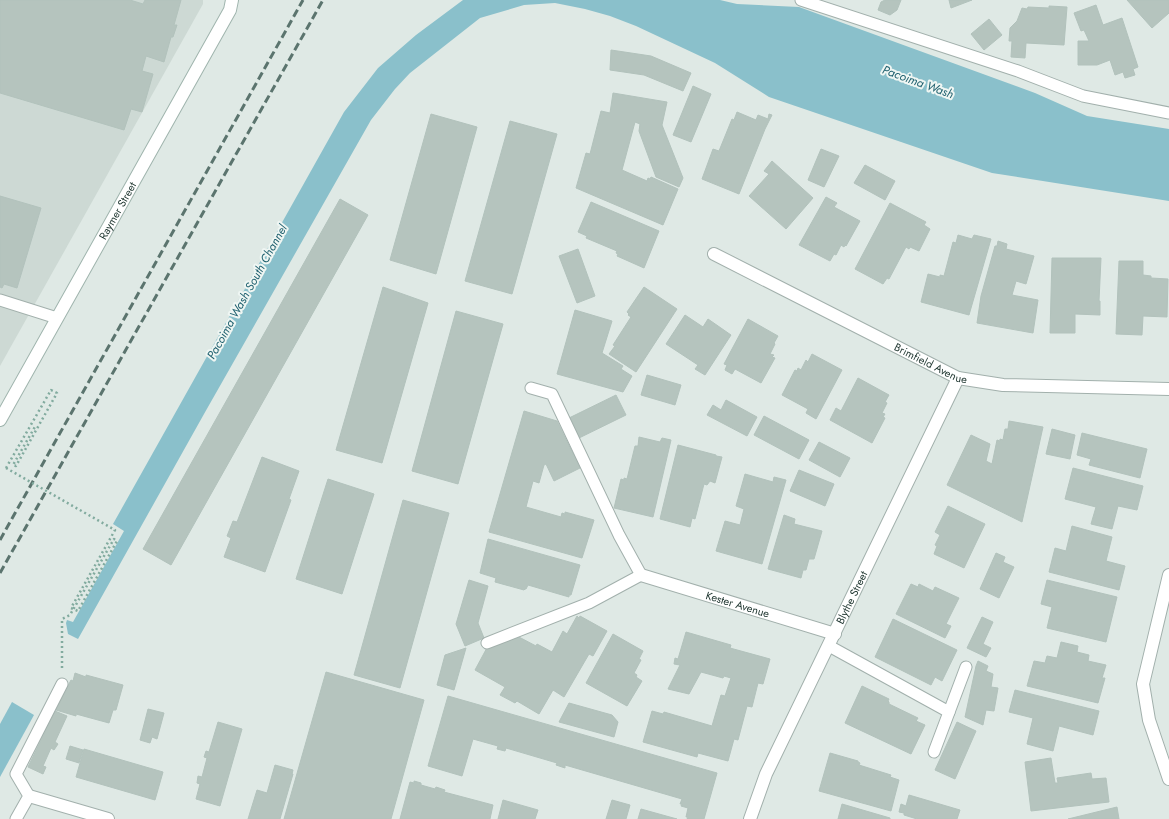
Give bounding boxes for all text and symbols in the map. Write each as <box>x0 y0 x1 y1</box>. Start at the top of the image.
water label: Pacoima Wash <box>880 61 956 103</box>
street label: Raymer Street <box>95 179 140 242</box>
water label: Pacoima Wash South Channel <box>202 220 292 363</box>
street label: Brimfield Avenue <box>892 339 969 387</box>
street label: Blythe Street <box>832 568 871 627</box>
street label: Kester Avenue <box>704 587 772 622</box>

